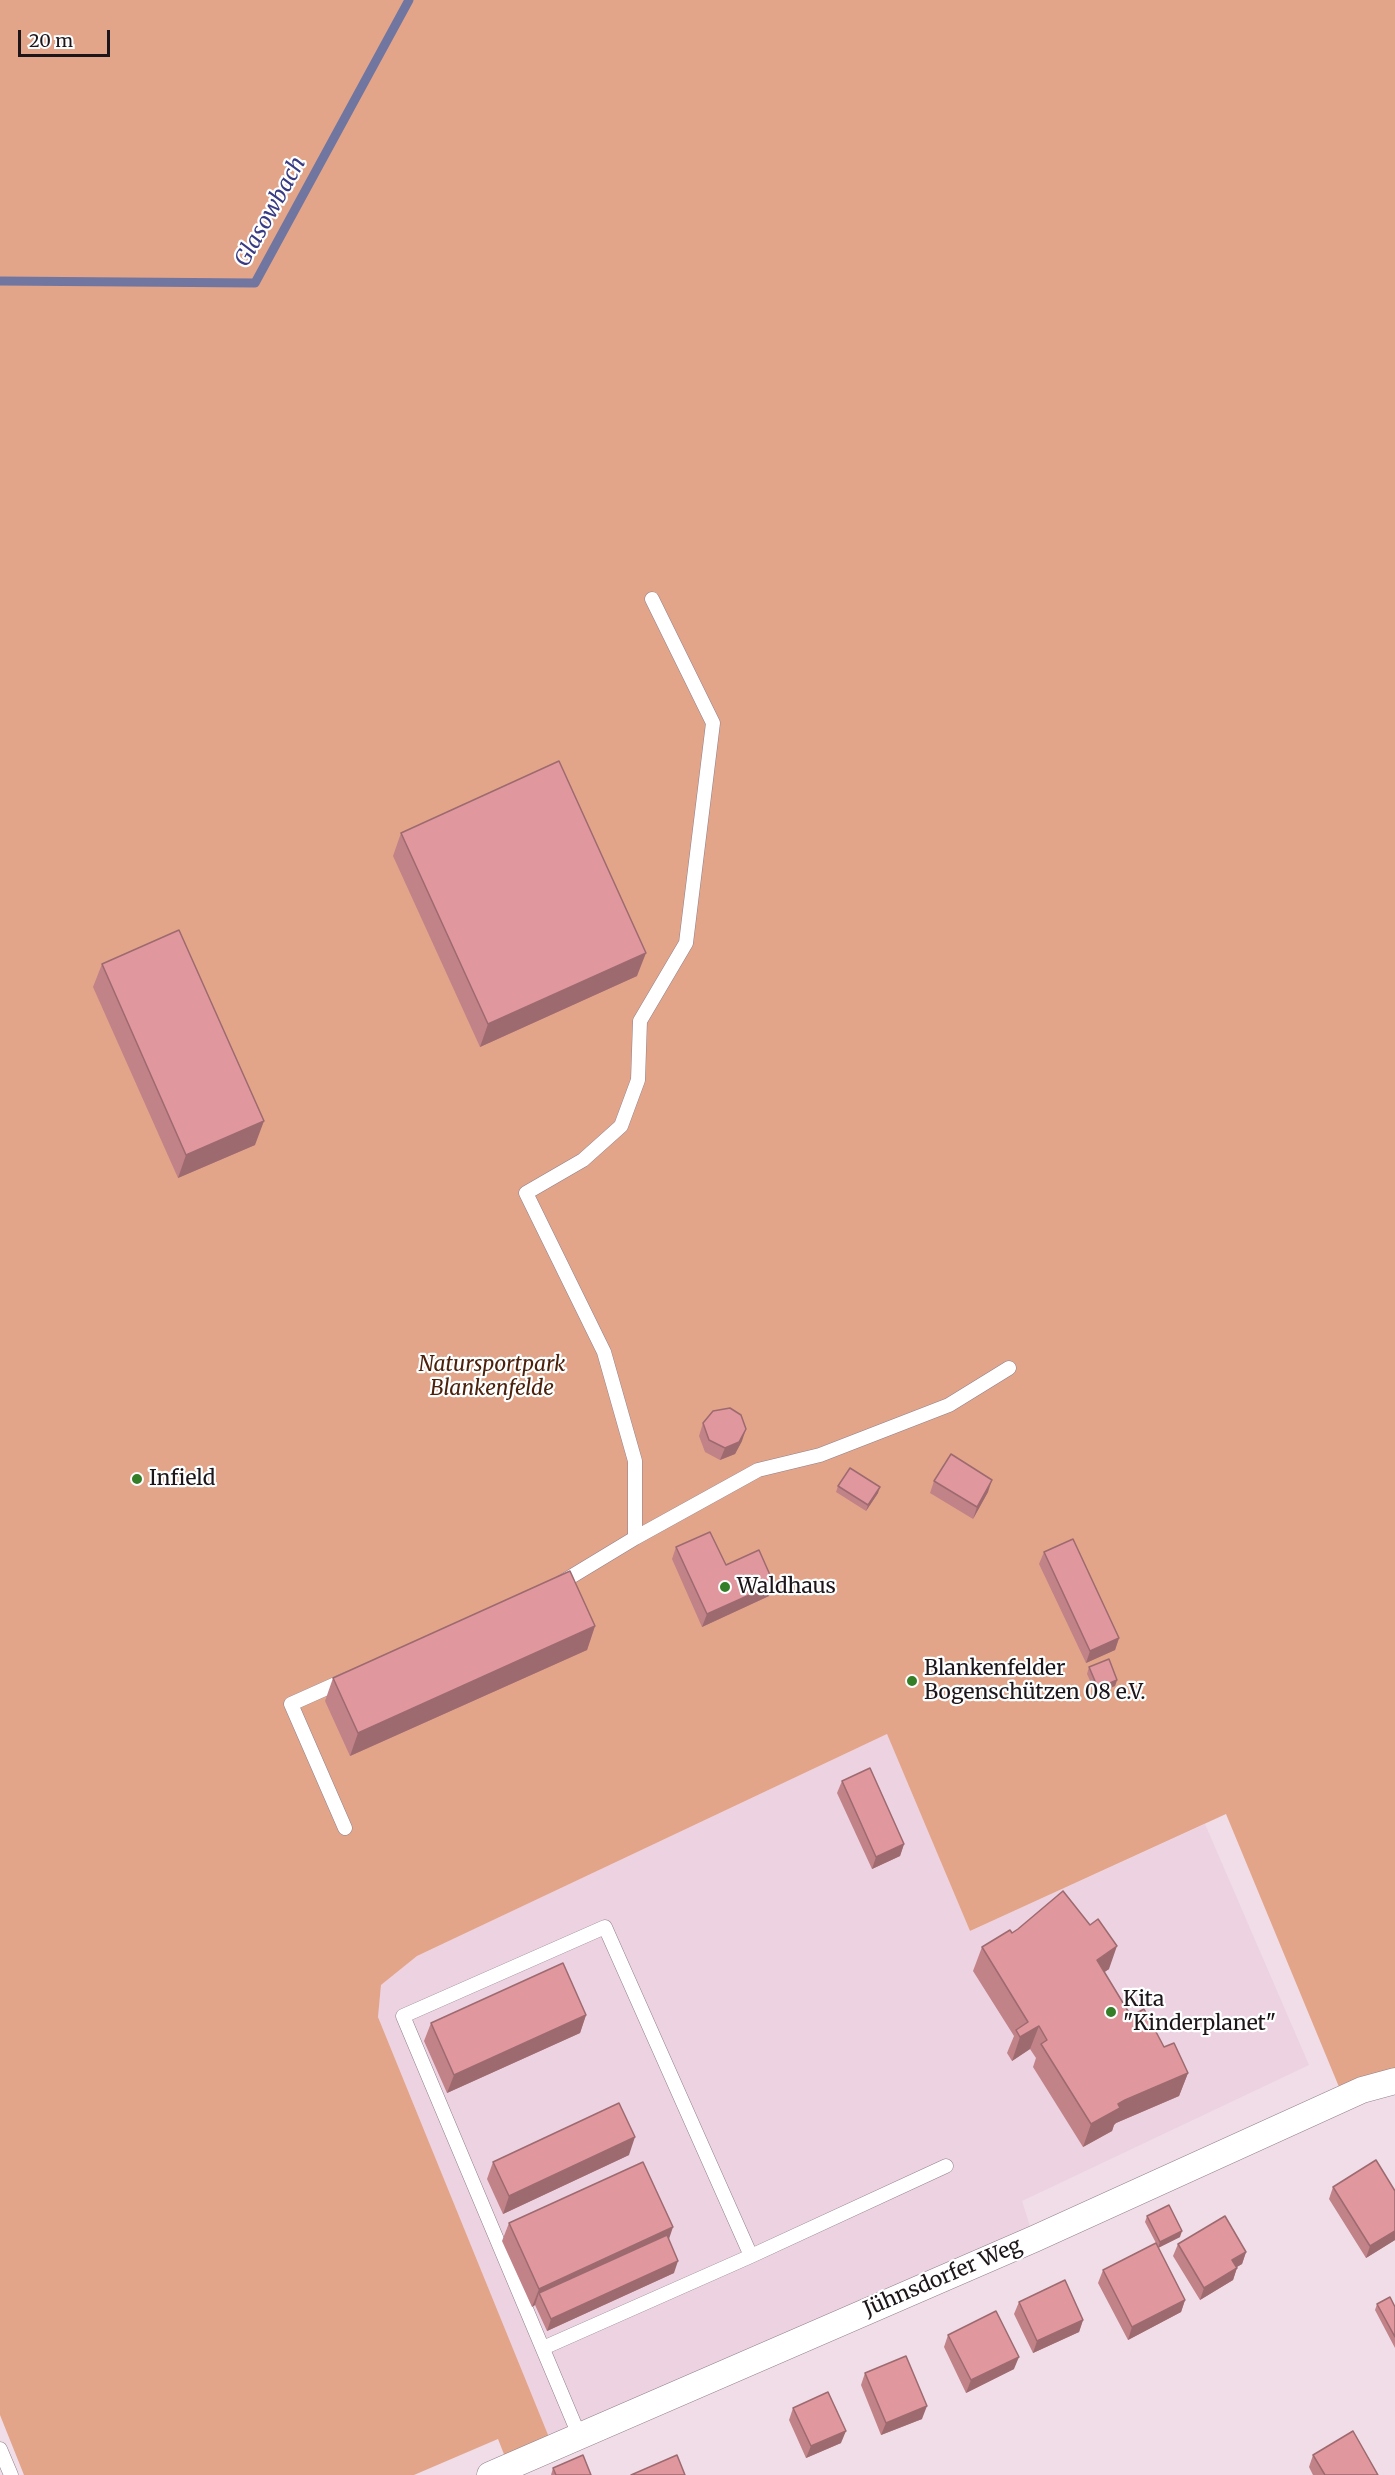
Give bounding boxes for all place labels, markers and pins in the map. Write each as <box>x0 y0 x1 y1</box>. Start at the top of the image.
place label: Infield <box>149 1466 215 1492</box>
marker: Infield <box>130 1472 144 1486</box>
place label: Waldhaus <box>737 1574 836 1600</box>
marker: Waldhaus <box>718 1580 732 1594</box>
place label: Blankenfelder Bogenschützen 08 e.V. <box>924 1656 1146 1706</box>
marker: Blankenfelder Bogenschützen 08 e.V. <box>905 1674 919 1688</box>
place label: Kita "Kinderplanet" <box>1123 1987 1276 2037</box>
marker: Kita "Kinderplanet" <box>1104 2005 1118 2019</box>

